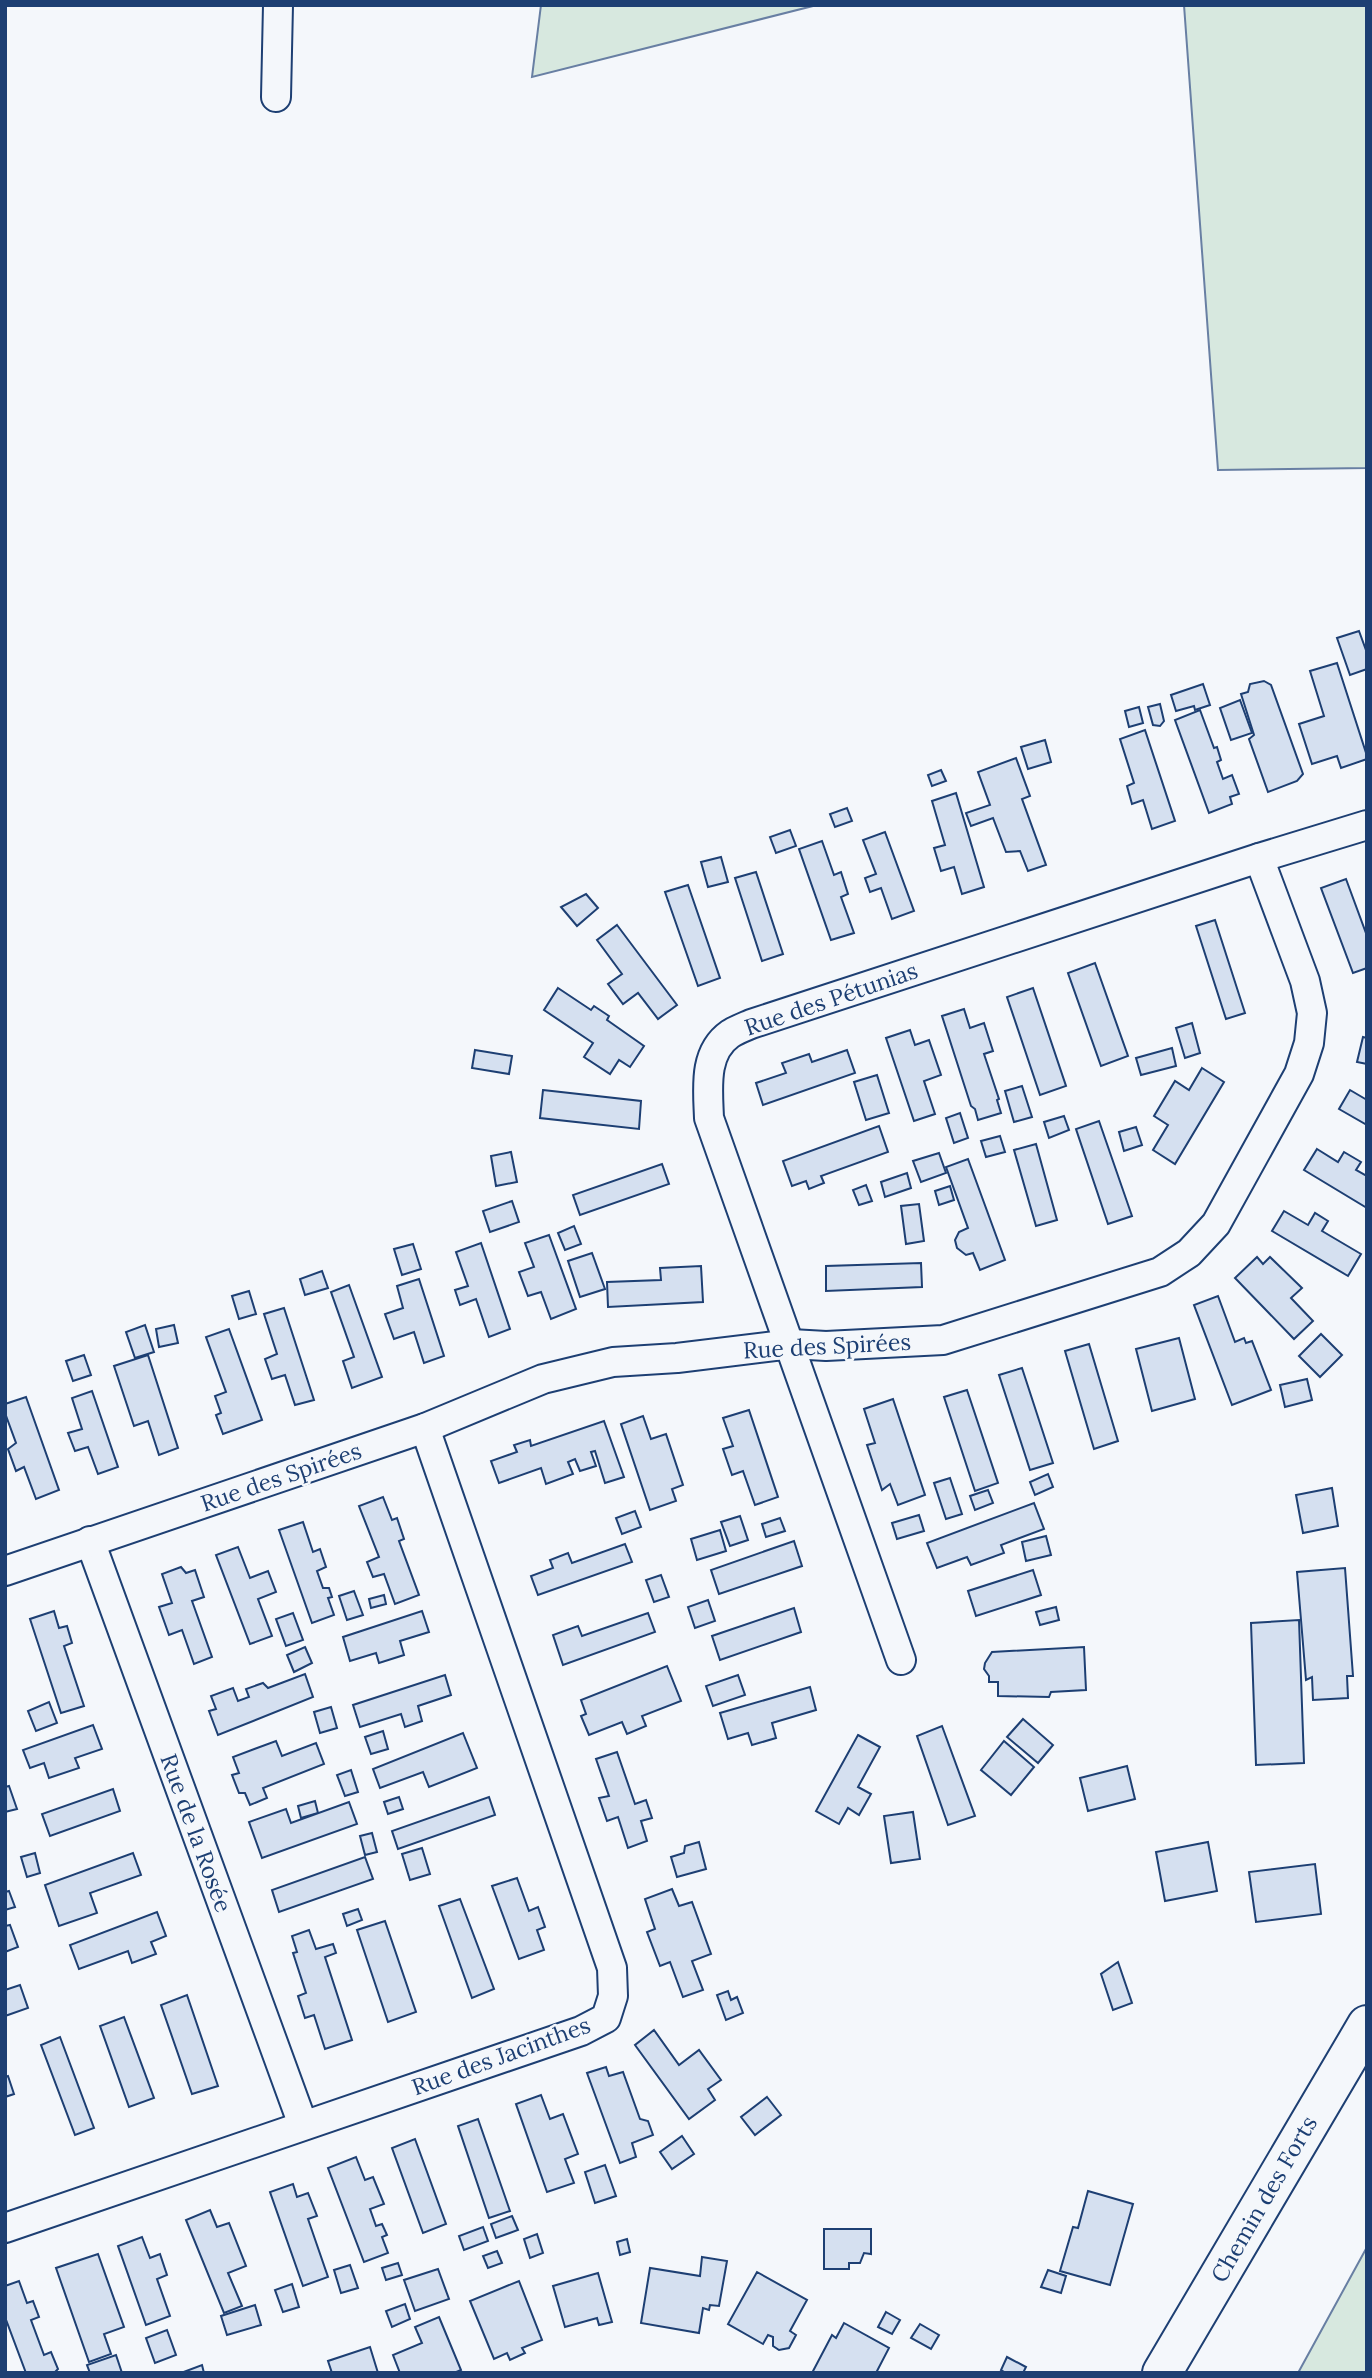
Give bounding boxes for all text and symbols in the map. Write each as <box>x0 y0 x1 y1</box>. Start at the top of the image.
street label: Rue des Pétunias <box>740 955 921 1042</box>
street label: Rue des Spirées <box>742 1327 912 1364</box>
street label: Rue des Spirées <box>197 1435 365 1518</box>
street label: Rue de la Rosée <box>154 1750 239 1916</box>
street label: Rue des Jacinthes <box>408 2010 594 2101</box>
street label: Chemin des Forts <box>1204 2110 1323 2287</box>

